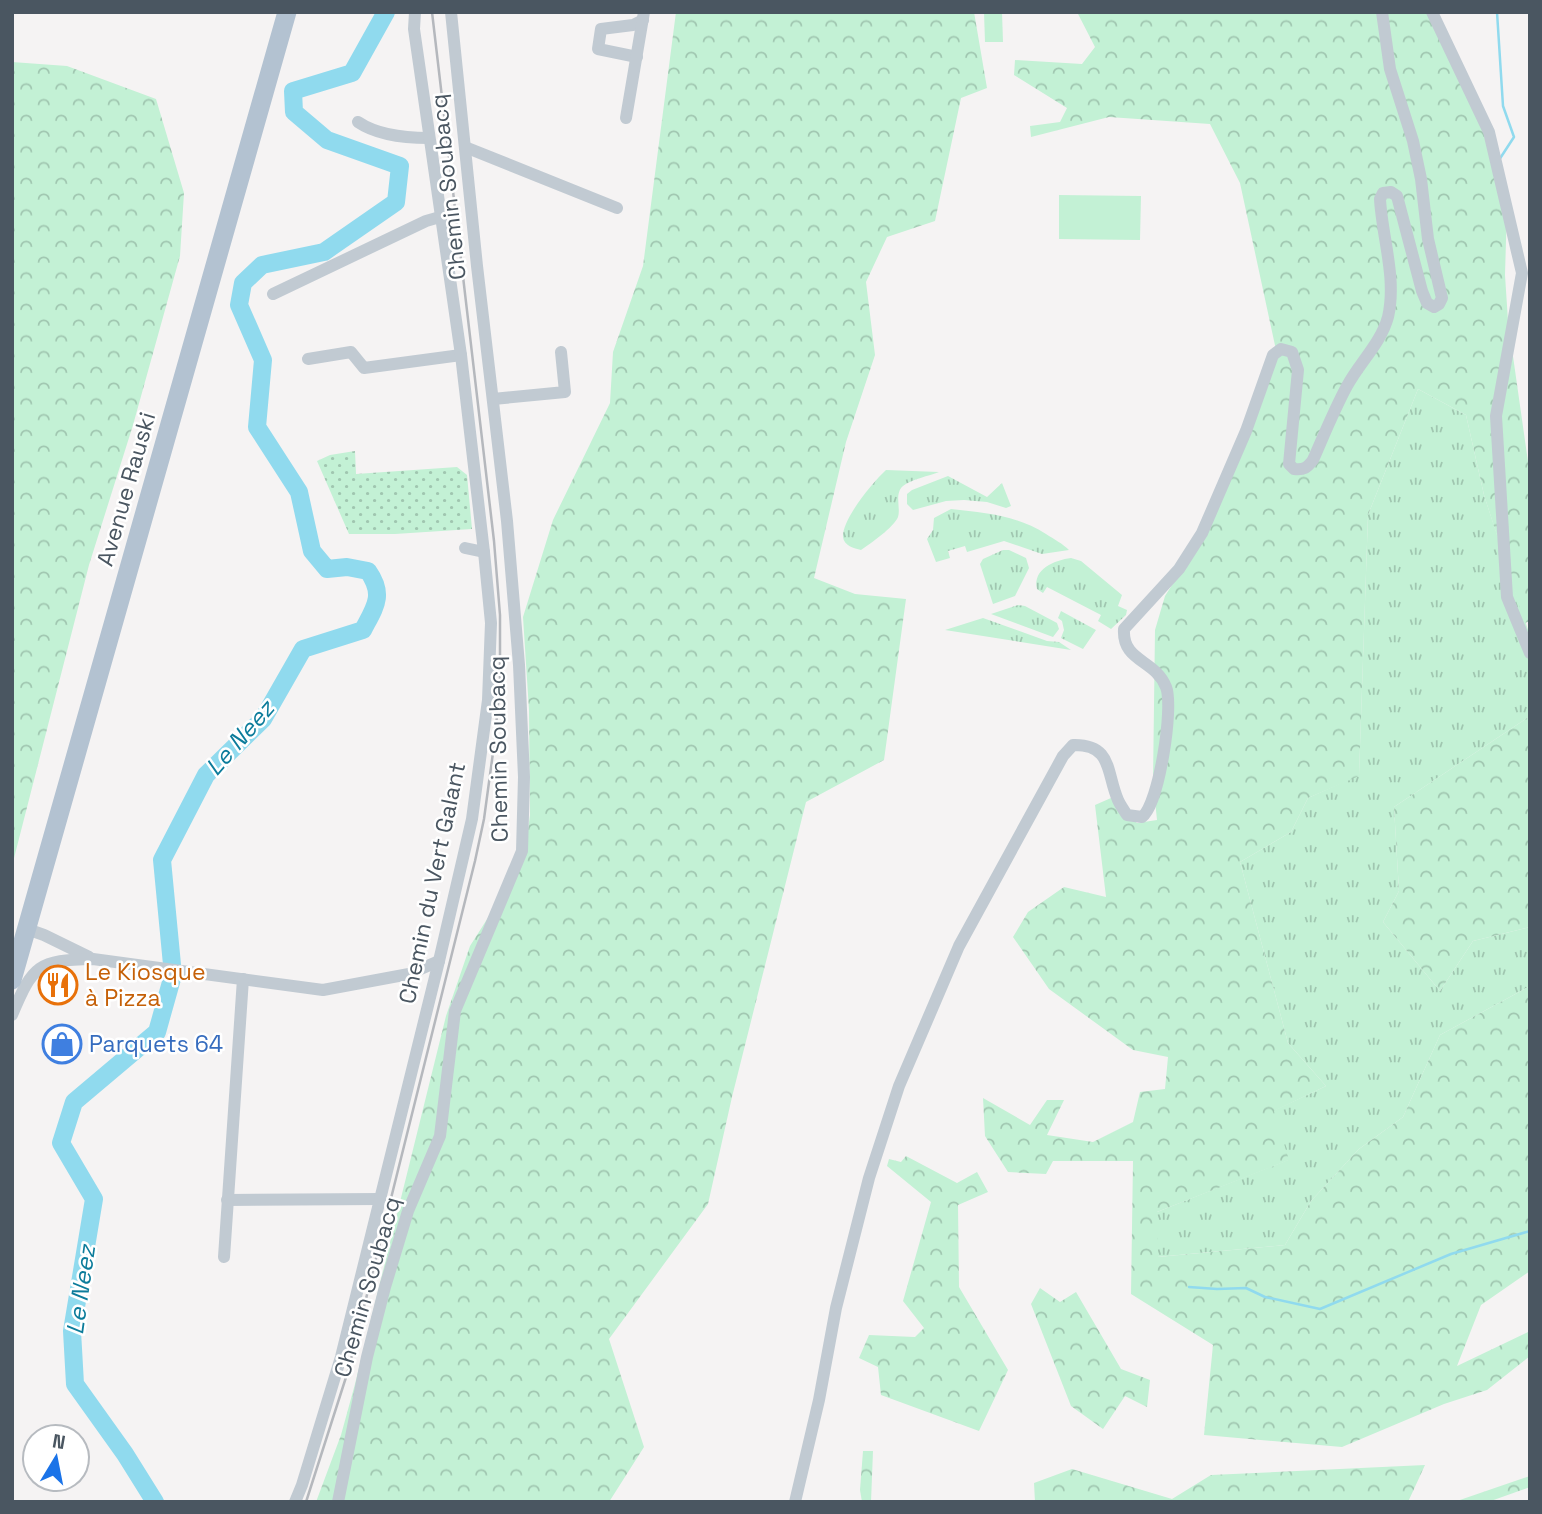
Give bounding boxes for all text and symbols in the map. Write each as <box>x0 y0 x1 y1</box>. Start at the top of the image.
street label: Chemin Soubacq <box>423 93 473 281</box>
street label: Avenue Rauski <box>90 409 162 569</box>
street label: Chemin Soubacq <box>481 655 515 843</box>
water label: Le Neez <box>198 692 282 782</box>
street label: Chemin du Vert Galant <box>392 759 472 1007</box>
place label: Le Kiosque à Pizza <box>85 957 206 1013</box>
restaurant icon: Le Kiosque à Pizza <box>37 964 79 1006</box>
shop icon: Parquets 64 <box>41 1023 83 1065</box>
place label: Parquets 64 <box>89 1029 223 1059</box>
street label: Chemin Soubacq <box>327 1193 407 1381</box>
water label: Le Neez <box>59 1242 102 1337</box>
north arrow <box>21 1423 91 1493</box>
text: N <box>50 1428 67 1455</box>

